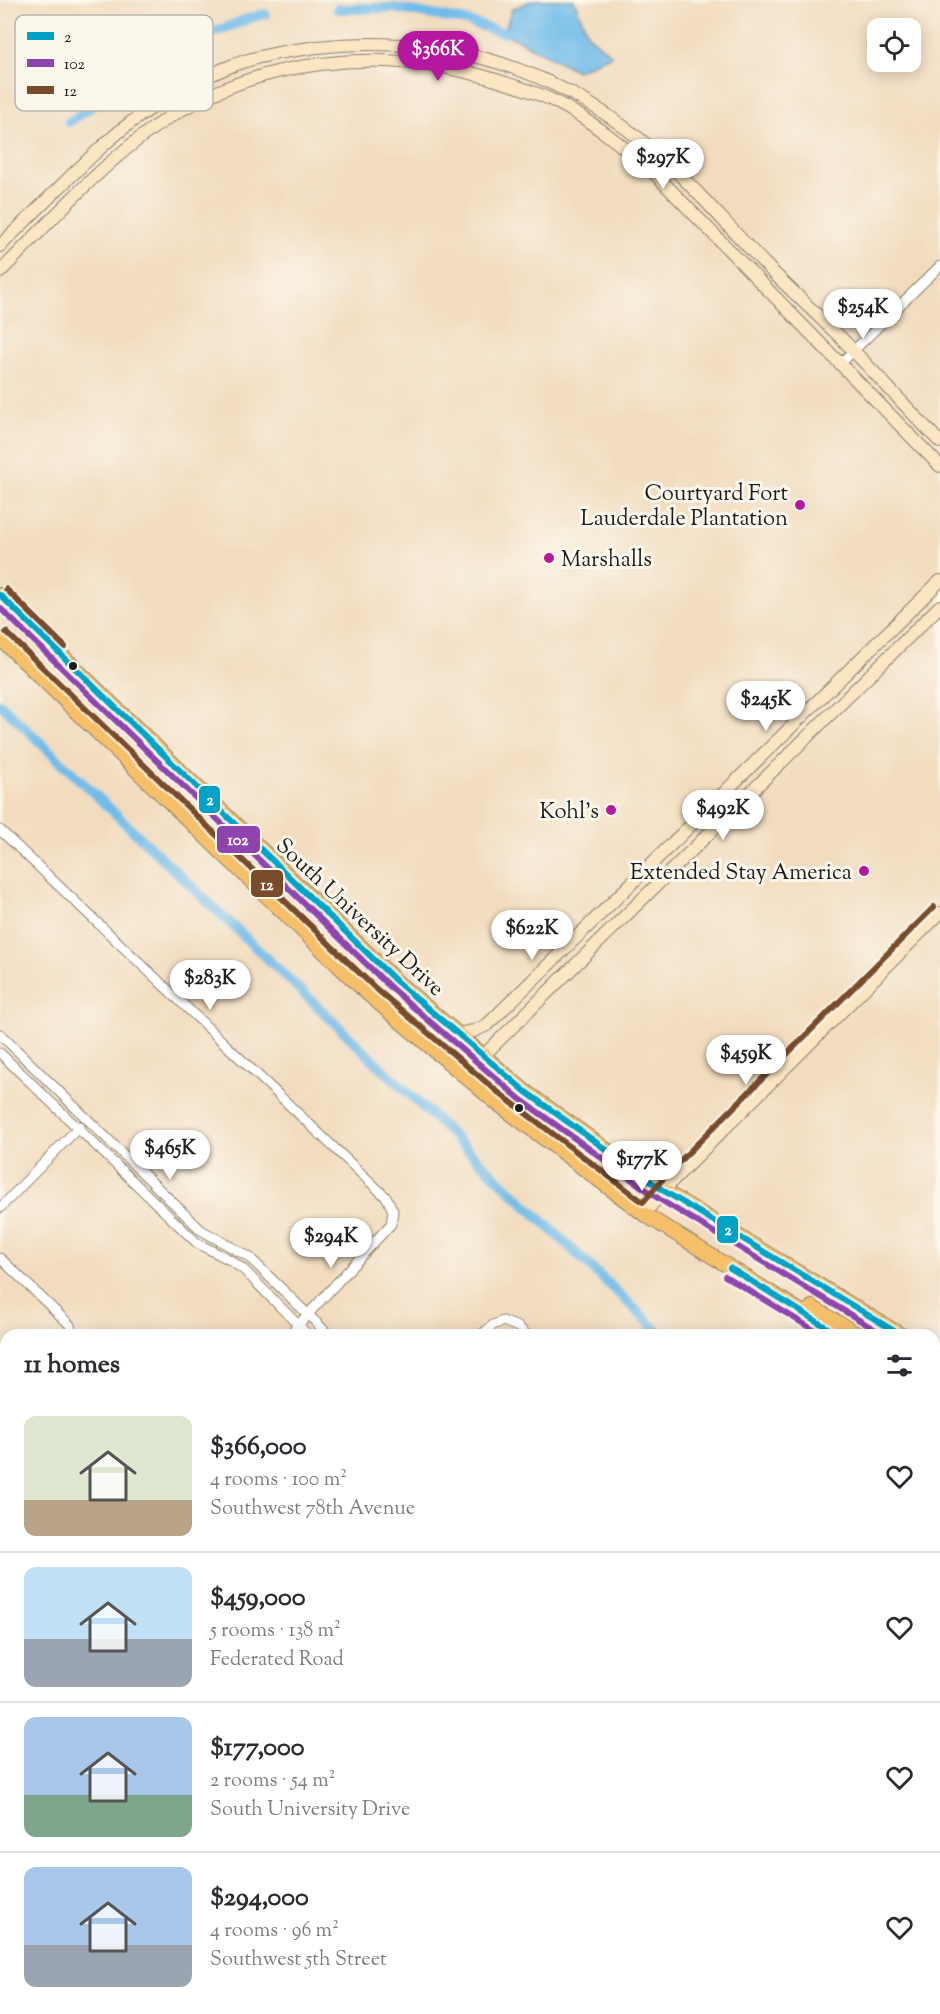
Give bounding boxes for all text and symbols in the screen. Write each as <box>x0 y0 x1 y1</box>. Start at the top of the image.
legend <box>15 15 213 111</box>
map controls <box>867 18 921 72</box>
button: locate <box>867 18 921 72</box>
text: 2 <box>64 27 72 50</box>
pin: $366K <box>396 31 480 82</box>
text: $366K <box>412 36 464 65</box>
text: 102 <box>64 54 86 77</box>
text: 12 <box>64 81 77 104</box>
pin: $297K <box>621 139 705 190</box>
text: $297K <box>636 144 690 173</box>
pin: $254K <box>821 289 905 340</box>
text: $254K <box>837 294 889 323</box>
place label: Courtyard Fort Lauderdale Plantation <box>580 479 788 536</box>
marker: Courtyard Fort Lauderdale Plantation <box>793 498 807 512</box>
place label: Marshalls <box>561 545 652 577</box>
marker: Marshalls <box>542 551 556 565</box>
unlabelled marker <box>67 660 79 672</box>
pin: $245K <box>724 681 808 732</box>
text: $245K <box>740 686 792 715</box>
line badge: 2 <box>198 785 221 814</box>
text: 2 <box>206 790 214 813</box>
pin: $492K <box>681 790 765 841</box>
text: $492K <box>696 795 750 824</box>
place label: Kohl's <box>539 797 599 829</box>
marker: Kohl's <box>604 803 618 817</box>
line badge: 102 <box>216 825 261 854</box>
text: 102 <box>227 830 249 853</box>
street label: South University Drive <box>267 831 450 1005</box>
place label: Extended Stay America <box>630 858 852 890</box>
marker: Extended Stay America <box>857 864 871 878</box>
line badge: 12 <box>250 869 284 898</box>
text: 12 <box>261 875 274 898</box>
pin: $622K <box>490 910 574 961</box>
text: $622K <box>505 915 559 944</box>
pin: $283K <box>168 960 252 1011</box>
text: $283K <box>184 965 236 994</box>
pin: $459K <box>704 1035 788 1086</box>
text: $459K <box>720 1040 772 1069</box>
unlabelled marker <box>513 1102 525 1114</box>
pin: $465K <box>128 1130 212 1181</box>
text: $465K <box>144 1135 196 1164</box>
pin: $177K <box>600 1141 684 1192</box>
text: $177K <box>616 1146 668 1175</box>
line badge: 2 <box>716 1215 739 1244</box>
pin: $294K <box>289 1218 373 1269</box>
text: 2 <box>724 1220 732 1243</box>
text: $294K <box>304 1223 358 1252</box>
text: 11 homes <box>24 1347 120 1384</box>
icon: filters <box>883 1349 916 1382</box>
text: $366,000 <box>210 1429 307 1466</box>
icon: home <box>72 1440 144 1512</box>
icon: heart <box>883 1460 916 1493</box>
text: 4 rooms · 100 m² <box>210 1466 347 1495</box>
text: Southwest 78th Avenue <box>210 1495 415 1524</box>
text: $459,000 <box>210 1580 306 1617</box>
icon: home <box>72 1591 144 1663</box>
icon: heart <box>883 1611 916 1644</box>
text: 5 rooms · 138 m² <box>210 1617 341 1646</box>
text: Federated Road <box>210 1646 344 1675</box>
text: $177,000 <box>210 1730 305 1767</box>
icon: home <box>72 1741 144 1813</box>
icon: heart <box>883 1761 916 1794</box>
text: 2 rooms · 54 m² <box>210 1767 335 1796</box>
text: South University Drive <box>210 1796 410 1825</box>
text: $294,000 <box>210 1880 309 1917</box>
icon: home <box>72 1891 144 1963</box>
icon: heart <box>883 1911 916 1944</box>
text: 4 rooms · 96 m² <box>210 1917 339 1946</box>
text: Southwest 5th Street <box>210 1946 387 1975</box>

